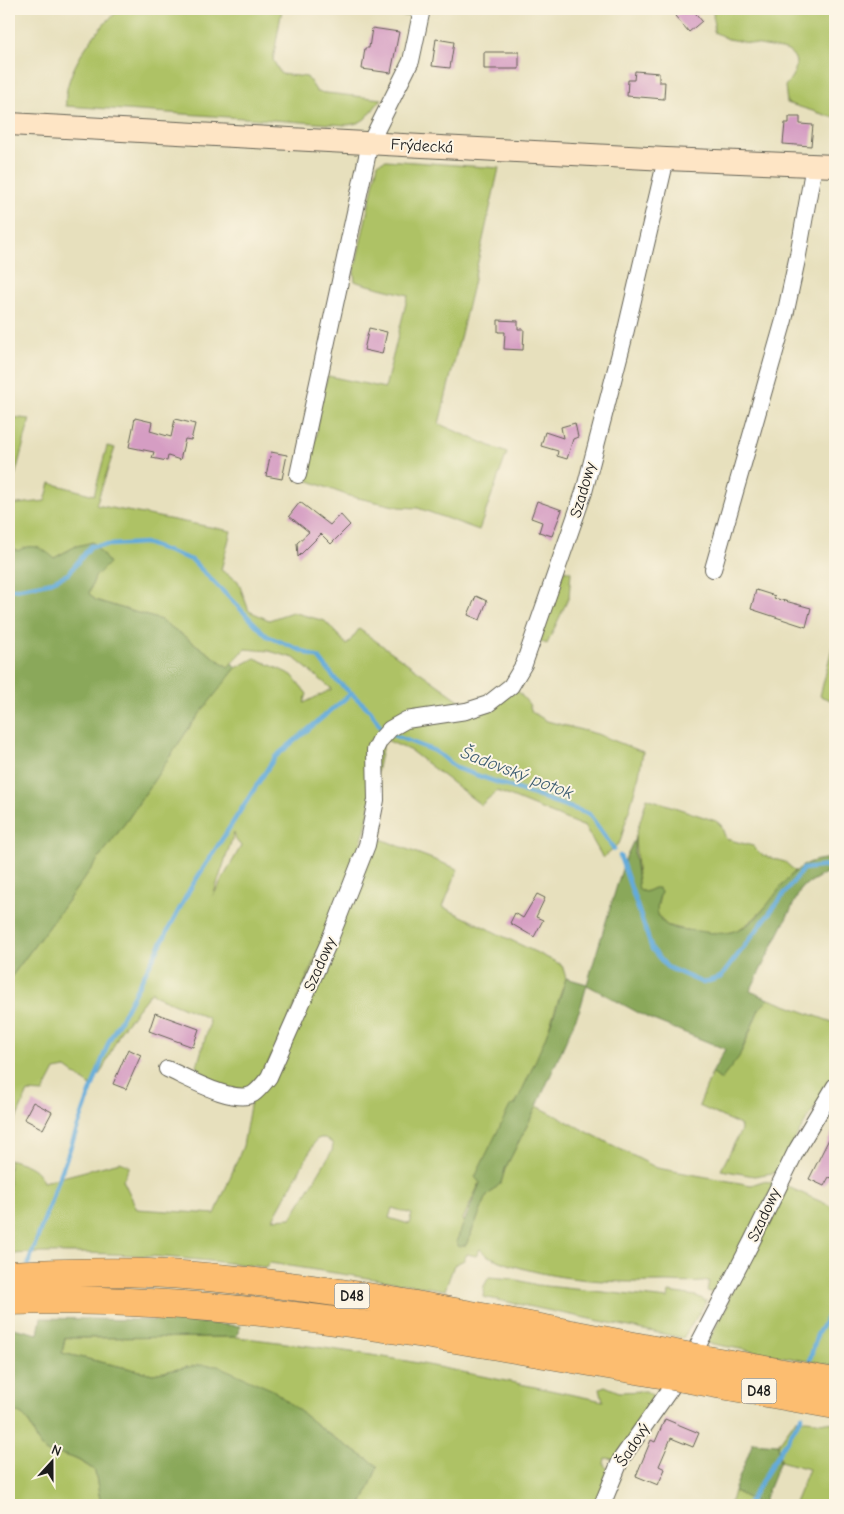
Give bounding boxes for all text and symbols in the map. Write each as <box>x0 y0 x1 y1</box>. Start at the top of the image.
street label: Frýdecká <box>390 135 454 157</box>
street label: Szadowy <box>566 459 600 520</box>
water label: Šadovský potok <box>458 741 577 804</box>
street label: Szadowy <box>300 933 340 994</box>
street label: Szadowy <box>744 1185 785 1245</box>
road number: D48 <box>334 1284 370 1308</box>
road number: D48 <box>742 1378 776 1404</box>
street label: Šadový <box>612 1419 654 1470</box>
north arrow <box>28 1436 78 1486</box>
text: N <box>49 1441 64 1460</box>

